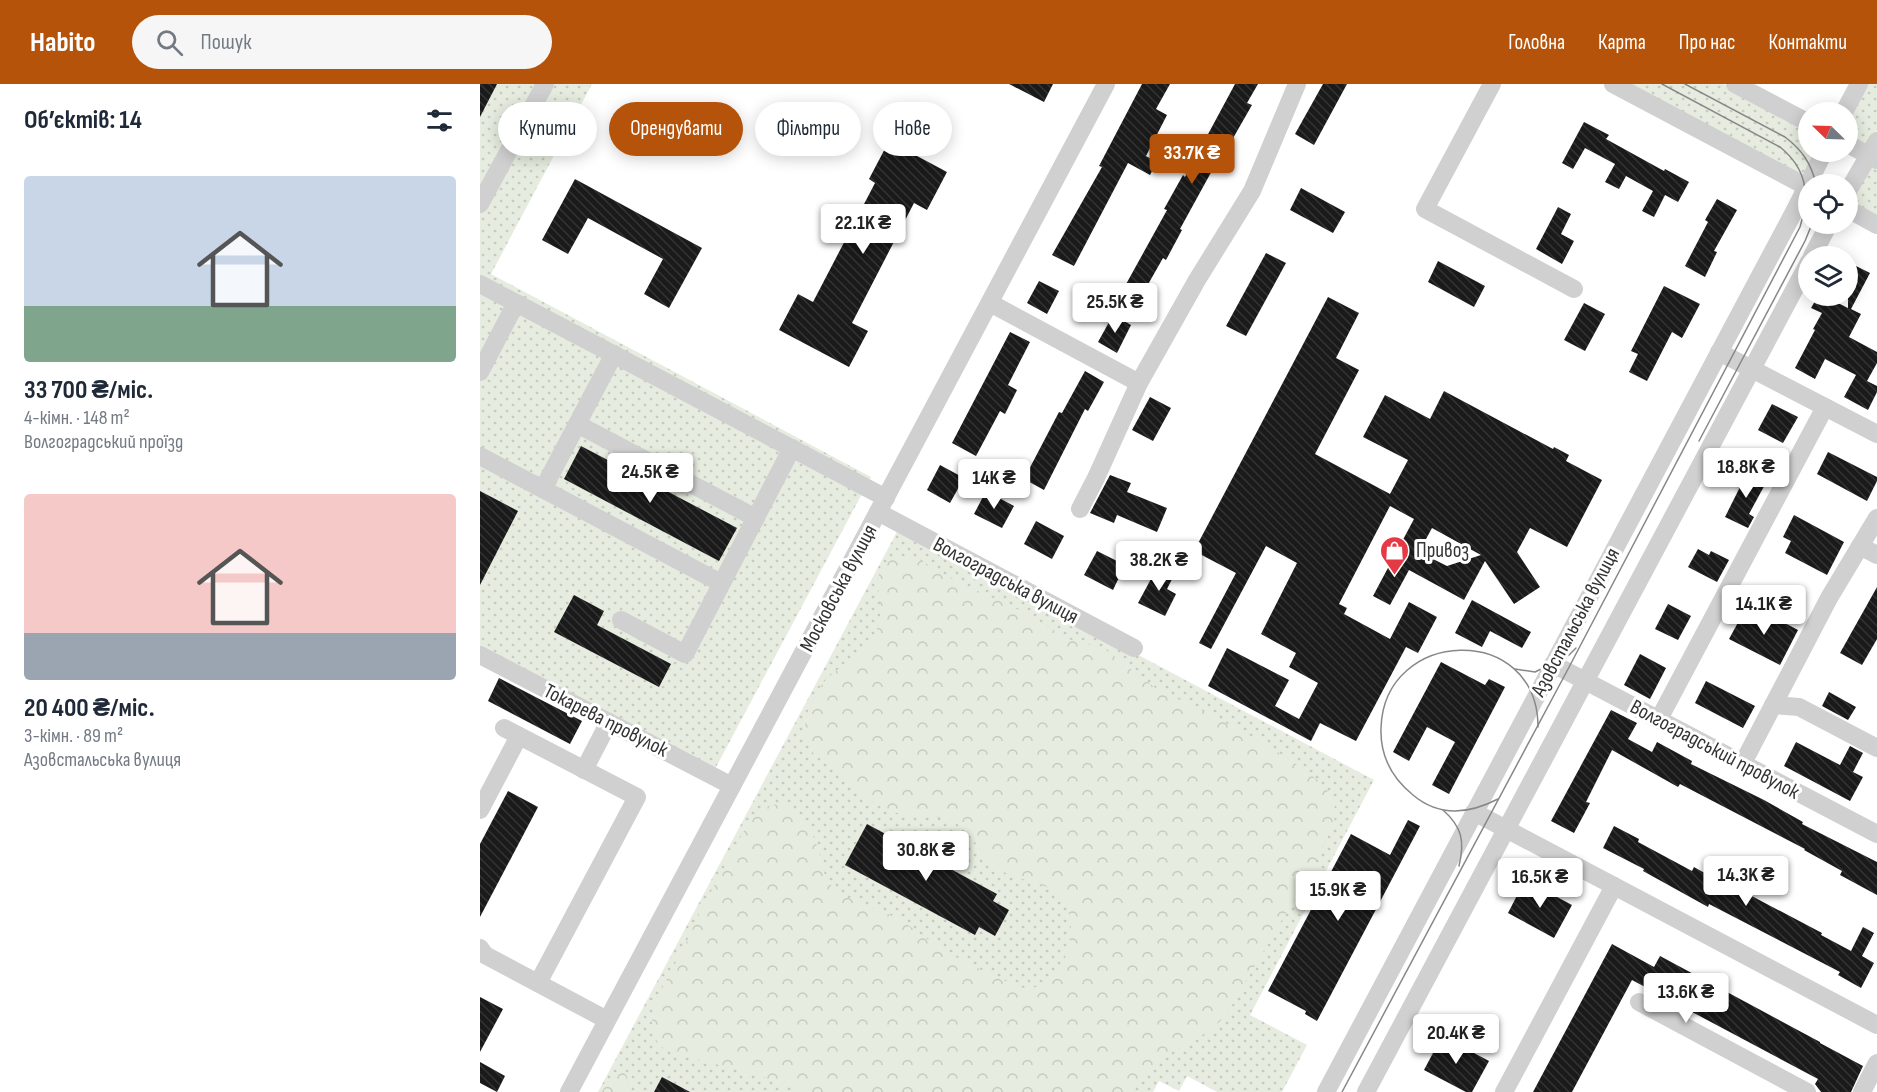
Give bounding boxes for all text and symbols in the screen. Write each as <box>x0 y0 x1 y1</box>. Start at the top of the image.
search box <box>132 15 552 69</box>
text: Habito <box>30 26 96 59</box>
icon: search <box>153 26 186 59</box>
text: Пошук <box>201 29 252 56</box>
text: Головна <box>1508 30 1565 55</box>
text: Карта <box>1598 30 1646 55</box>
text: Про нас <box>1679 30 1735 55</box>
text: Контакти <box>1768 30 1847 55</box>
chip: Купити <box>498 102 597 156</box>
chip: Орендувати <box>609 102 743 156</box>
chip: Фільтри <box>755 102 861 156</box>
chip: Нове <box>873 102 952 156</box>
north arrow <box>1798 102 1858 162</box>
map controls <box>1798 102 1858 306</box>
icon: filters <box>423 104 456 137</box>
text: Об’єктів: 14 <box>24 105 142 136</box>
pin: 33.7K ₴ <box>1137 134 1247 185</box>
text: 33.7K ₴ <box>1164 141 1220 165</box>
button: locate <box>1798 174 1858 234</box>
pin: 22.1K ₴ <box>808 204 918 255</box>
text: 22.1K ₴ <box>835 211 891 235</box>
icon: home <box>186 215 294 323</box>
button: layers <box>1798 246 1858 306</box>
pin: 25.5K ₴ <box>1060 283 1170 334</box>
text: 25.5K ₴ <box>1086 290 1144 314</box>
text: 33 700 ₴/міс. <box>24 375 153 406</box>
text: 4-кімн. · 148 m² <box>24 406 130 430</box>
text: Волгоградський проїзд <box>24 430 183 454</box>
pin: 18.8K ₴ <box>1691 448 1801 499</box>
pin: 24.5K ₴ <box>595 453 705 504</box>
text: 18.8K ₴ <box>1717 455 1775 479</box>
pin: 14K ₴ <box>952 459 1036 510</box>
text: 24.5K ₴ <box>621 460 679 484</box>
text: 14K ₴ <box>972 466 1016 490</box>
street label: Московська вулиця <box>794 520 882 656</box>
street label: Волгоградська вулиця <box>929 532 1083 629</box>
icon: home <box>186 533 294 641</box>
shop icon: Привоз <box>1379 534 1411 576</box>
place label: Привоз <box>1416 538 1469 563</box>
pin: 38.2K ₴ <box>1104 541 1214 592</box>
street label: Азовстальська вулиця <box>1525 544 1625 702</box>
text: 38.2K ₴ <box>1130 548 1188 572</box>
pin: 14.1K ₴ <box>1709 585 1819 636</box>
text: 14.1K ₴ <box>1736 592 1792 616</box>
street label: Токарева провулок <box>539 678 672 763</box>
text: 20 400 ₴/міс. <box>24 693 155 724</box>
street label: Волгоградський провулок <box>1626 694 1804 805</box>
text: 3-кімн. · 89 m² <box>24 724 123 748</box>
text: Азовстальська вулиця <box>24 748 181 772</box>
pin: 30.8K ₴ <box>871 831 981 882</box>
text: 30.8K ₴ <box>897 838 955 862</box>
pin: 14.3K ₴ <box>1691 856 1801 907</box>
pin: 16.5K ₴ <box>1485 858 1595 909</box>
text: 14.3K ₴ <box>1717 863 1775 887</box>
text: 16.5K ₴ <box>1512 865 1568 889</box>
pin: 15.9K ₴ <box>1283 871 1393 922</box>
text: 15.9K ₴ <box>1310 878 1366 902</box>
pin: 13.6K ₴ <box>1631 973 1741 1024</box>
text: 13.6K ₴ <box>1658 980 1714 1004</box>
pin: 20.4K ₴ <box>1401 1014 1511 1065</box>
text: 20.4K ₴ <box>1427 1021 1485 1045</box>

